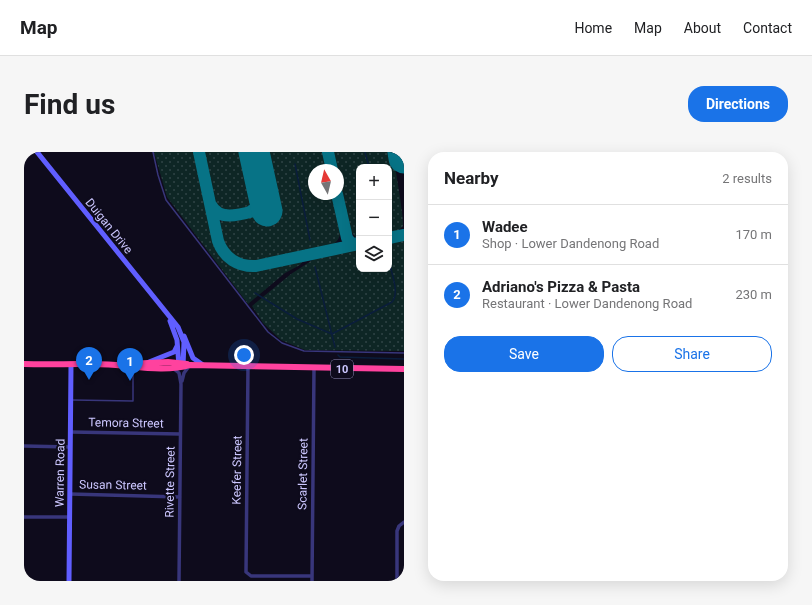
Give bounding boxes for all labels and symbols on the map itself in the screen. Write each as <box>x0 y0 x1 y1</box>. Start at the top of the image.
north arrow <box>308 164 344 200</box>
street label: Duigan Drive <box>82 195 136 257</box>
your location <box>234 345 254 365</box>
pin: 2 <box>76 347 102 380</box>
pin: 1 <box>117 348 143 381</box>
road number: 10 <box>331 360 353 378</box>
street label: Temora Street <box>88 415 164 431</box>
street label: Keefer Street <box>229 435 245 505</box>
street label: Scarlet Street <box>295 438 311 510</box>
street label: Warren Road <box>52 439 68 507</box>
street label: Rivette Street <box>162 446 178 518</box>
street label: Susan Street <box>79 477 147 493</box>

